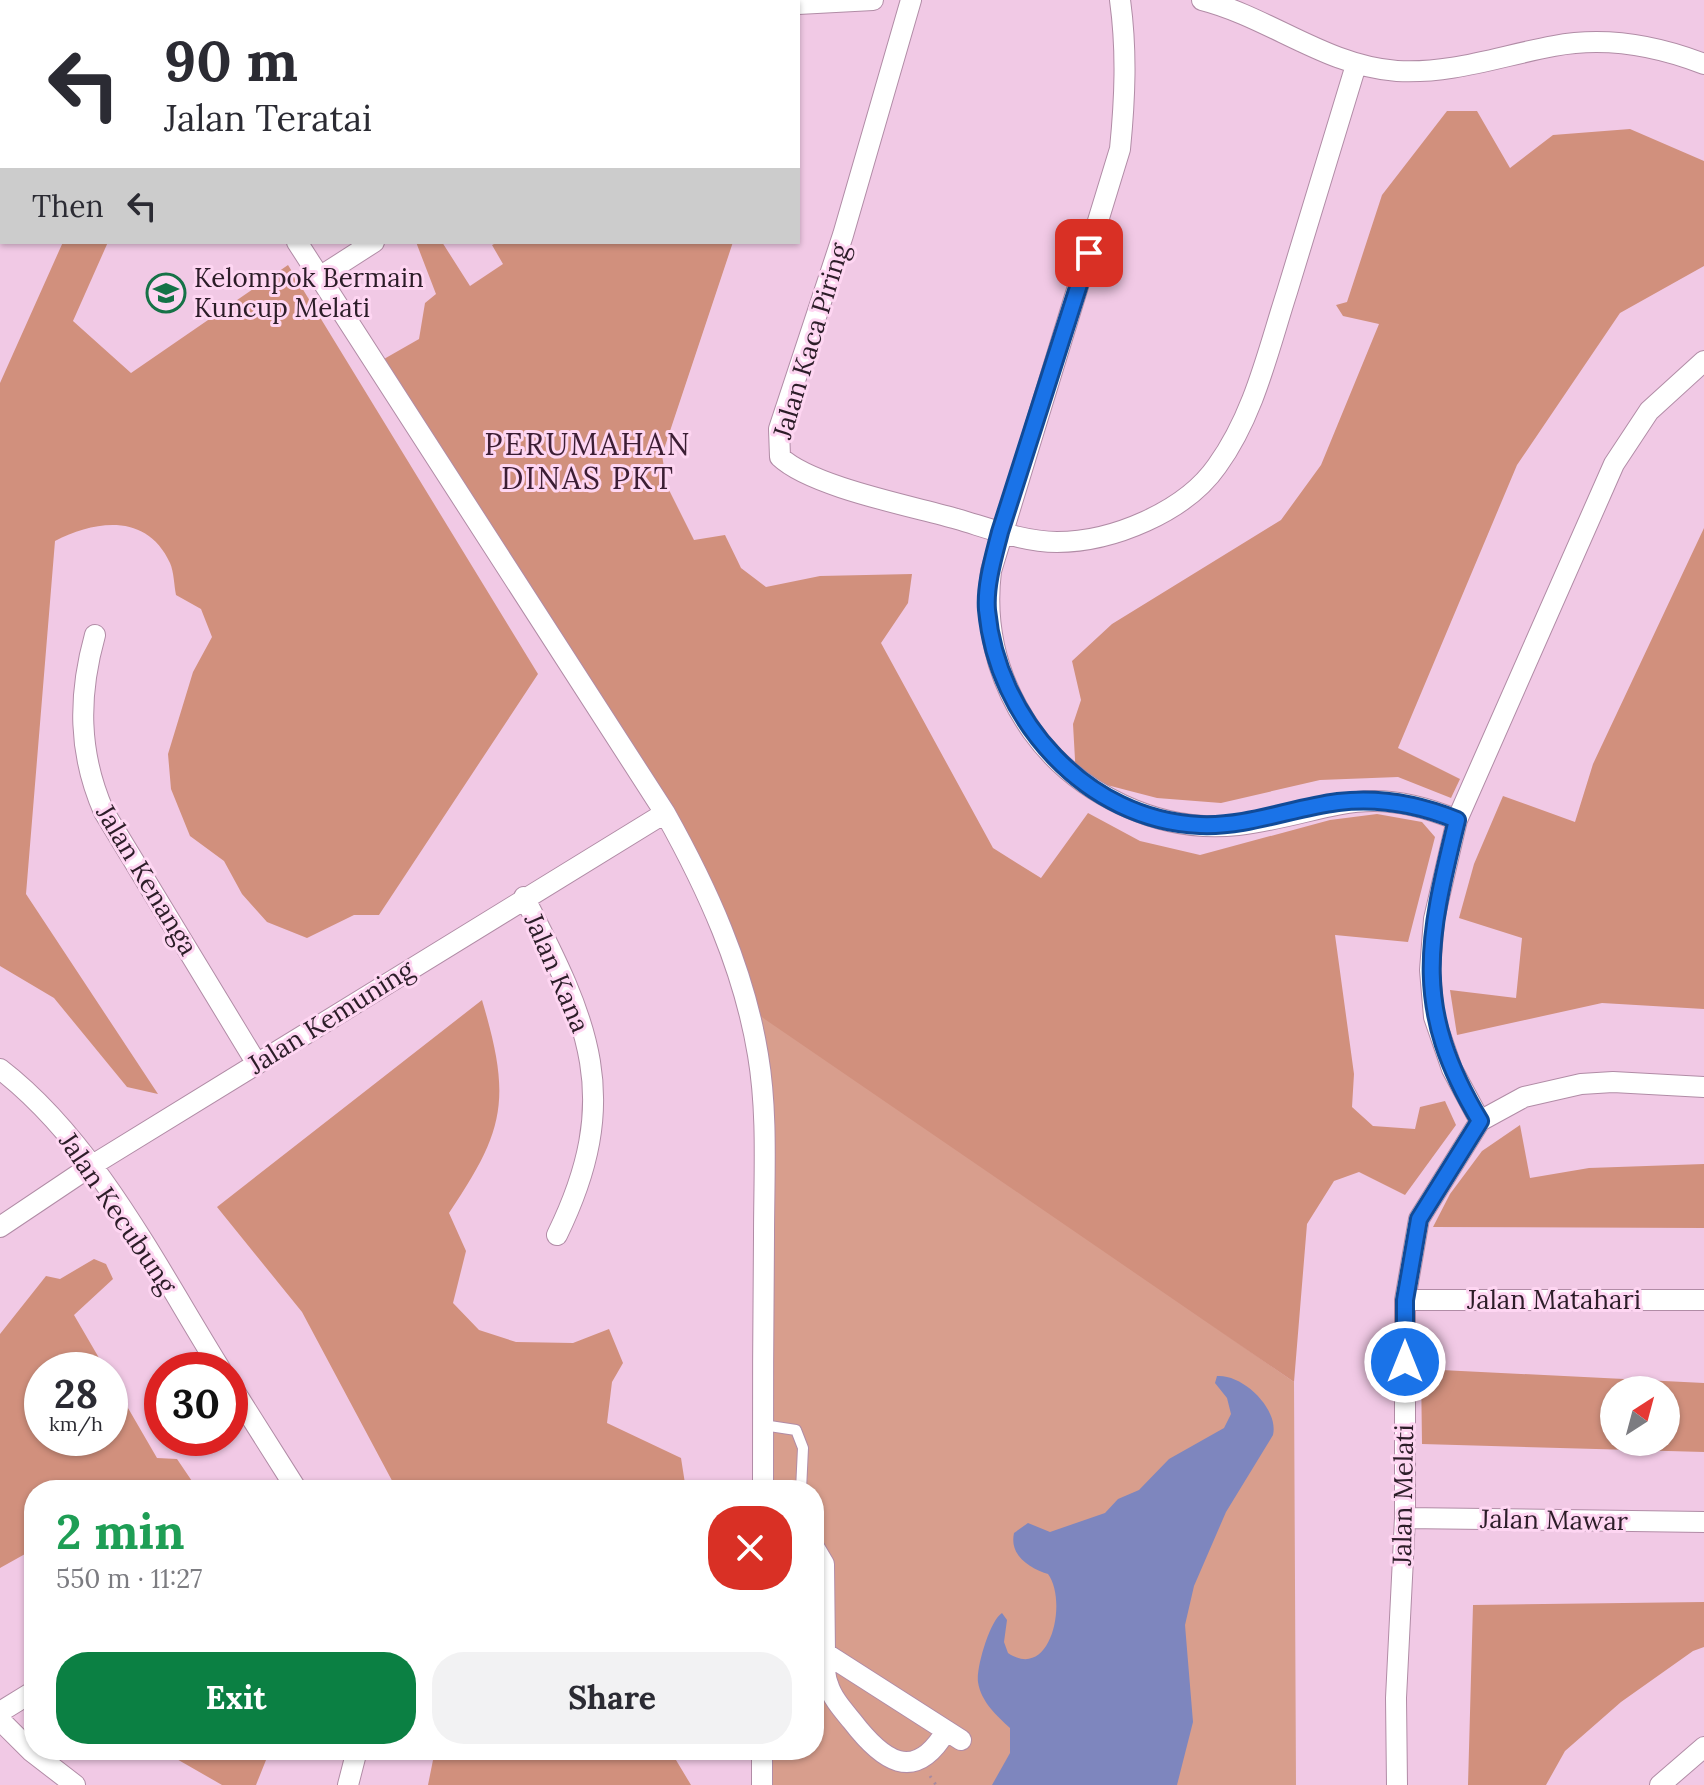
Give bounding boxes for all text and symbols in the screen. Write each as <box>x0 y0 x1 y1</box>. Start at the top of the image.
text: 90 m <box>164 25 298 96</box>
icon: left <box>32 32 136 136</box>
text: Jalan Teratai <box>164 95 372 141</box>
icon: left <box>120 184 164 228</box>
text: Then <box>32 187 104 225</box>
pin <box>1055 219 1123 287</box>
icon: arrive <box>1067 231 1111 275</box>
street label: Jalan Kaca Piring <box>765 238 856 444</box>
place label: Kelompok Bermain Kuncup Melati <box>194 261 424 324</box>
school or university icon: Kelompok Bermain Kuncup Melati <box>145 272 187 314</box>
district label: PERUMAHAN DINAS PKT <box>484 425 692 497</box>
street label: Jalan Kenanga <box>89 797 205 961</box>
street label: Jalan Kana <box>517 907 597 1037</box>
street label: Jalan Kemuning <box>241 952 420 1081</box>
street label: Jalan Kecubung <box>52 1125 185 1300</box>
street label: Jalan Matahari <box>1466 1283 1641 1316</box>
position arrow <box>1363 1320 1447 1404</box>
speed limit sign: 30 <box>144 1352 248 1456</box>
text: 28 <box>54 1368 98 1419</box>
north arrow <box>1600 1376 1680 1456</box>
map controls <box>1600 1376 1680 1456</box>
text: km/h <box>49 1411 103 1436</box>
street label: Jalan Melati <box>1385 1424 1420 1567</box>
text: 2 min <box>56 1501 185 1562</box>
street label: Jalan Mawar <box>1479 1502 1629 1537</box>
button: close <box>708 1506 792 1590</box>
text: 550 m · 11:27 <box>56 1562 202 1595</box>
button: Exit <box>56 1652 416 1744</box>
button: Share <box>432 1652 792 1744</box>

